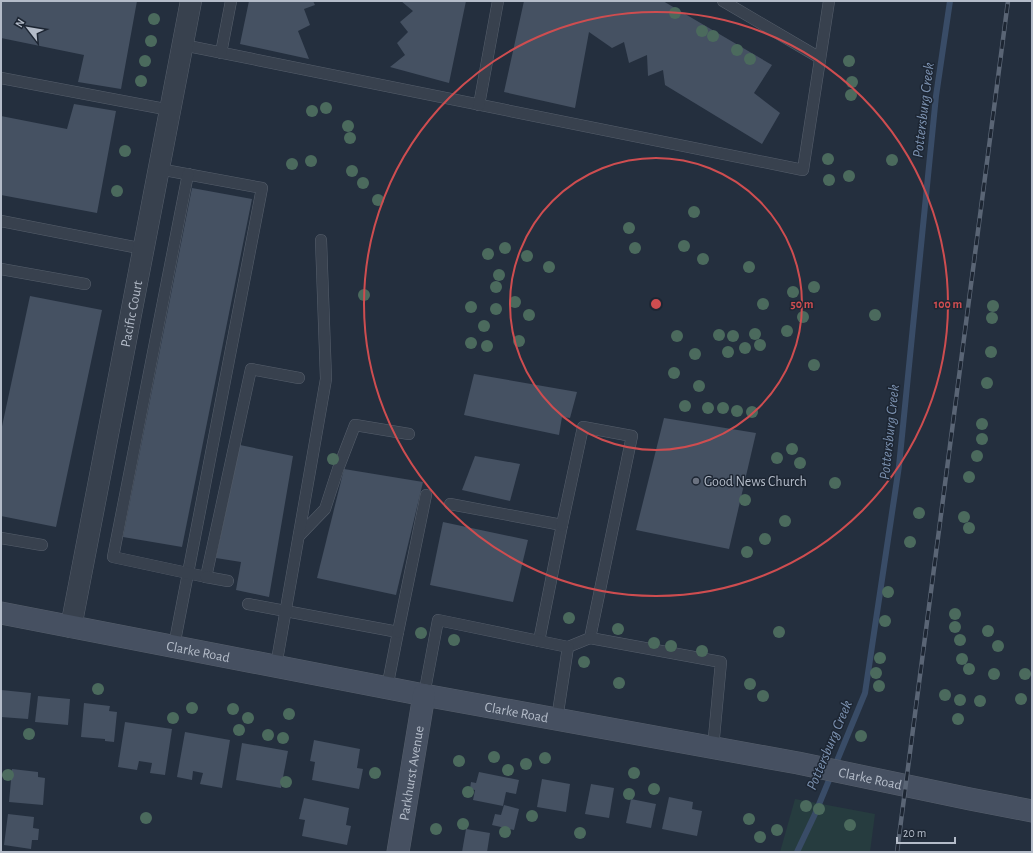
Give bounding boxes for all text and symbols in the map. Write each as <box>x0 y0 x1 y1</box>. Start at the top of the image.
north arrow <box>8 8 48 48</box>
text: N <box>13 17 27 29</box>
water label: Pottersburg Creek <box>910 62 937 159</box>
street label: Pacific Court <box>119 279 145 348</box>
centre of rings <box>649 297 663 311</box>
text: 50 m <box>791 298 814 310</box>
text: 100 m <box>934 298 962 310</box>
water label: Pottersburg Creek <box>877 384 902 480</box>
place label: Good News Church <box>704 475 807 489</box>
marker: Good News Church <box>691 476 701 486</box>
street label: Clarke Road <box>165 639 231 665</box>
water label: Pottersburg Creek <box>804 698 855 792</box>
street label: Clarke Road <box>483 700 549 725</box>
street label: Parkhurst Avenue <box>397 725 427 822</box>
street label: Clarke Road <box>837 766 903 793</box>
scale bar <box>897 819 955 845</box>
text: 20 m <box>903 827 926 839</box>

